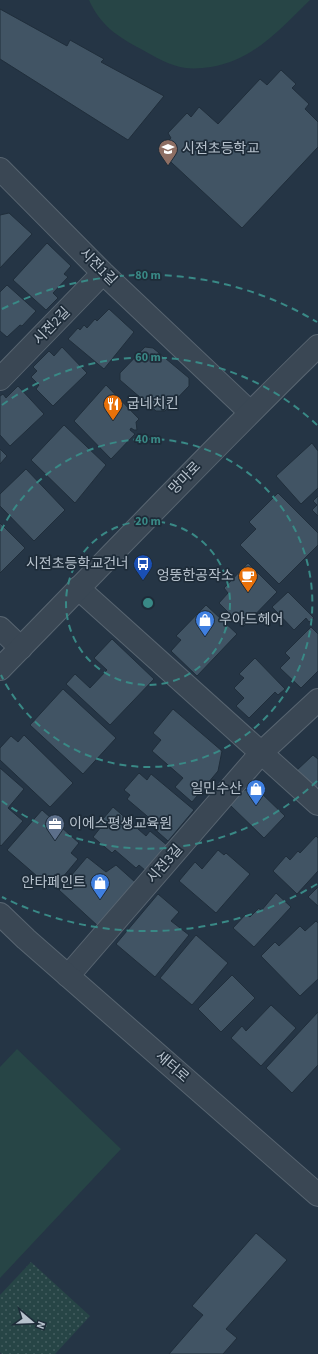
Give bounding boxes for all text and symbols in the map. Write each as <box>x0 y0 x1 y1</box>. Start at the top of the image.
school or university icon: 시전초등학교 <box>157 138 179 166</box>
place label: 시전초등학교 <box>182 139 259 159</box>
street label: 시전1길 <box>75 244 121 290</box>
text: 80 m <box>135 267 161 284</box>
street label: 시전2길 <box>29 303 75 349</box>
text: 60 m <box>135 349 161 366</box>
restaurant icon: 굽네치킨 <box>102 393 124 421</box>
place label: 굽네치킨 <box>127 394 179 414</box>
text: 40 m <box>135 431 161 448</box>
street label: 망마로 <box>164 457 206 499</box>
text: 20 m <box>135 513 161 530</box>
bus stop icon: 시전초등학교건너 <box>132 553 154 581</box>
place label: 시전초등학교건너 <box>26 554 129 574</box>
cafe icon: 엉뚱한공작소 <box>237 565 259 593</box>
place label: 엉뚱한공작소 <box>157 566 234 586</box>
centre of rings <box>141 596 155 610</box>
shop icon: 우아드헤어 <box>194 609 216 637</box>
place label: 우아드헤어 <box>219 610 283 630</box>
shop icon: 일민수산 <box>245 778 267 806</box>
place label: 일민수산 <box>190 779 242 799</box>
office icon: 이에스평생교육원 <box>44 813 66 841</box>
place label: 이에스평생교육원 <box>69 814 172 834</box>
street label: 시전3길 <box>142 840 188 888</box>
shop icon: 안타페인트 <box>89 872 111 900</box>
place label: 안타페인트 <box>22 873 86 893</box>
street label: 새터로 <box>151 1047 193 1087</box>
north arrow <box>12 1302 52 1342</box>
text: N <box>33 1319 49 1331</box>

